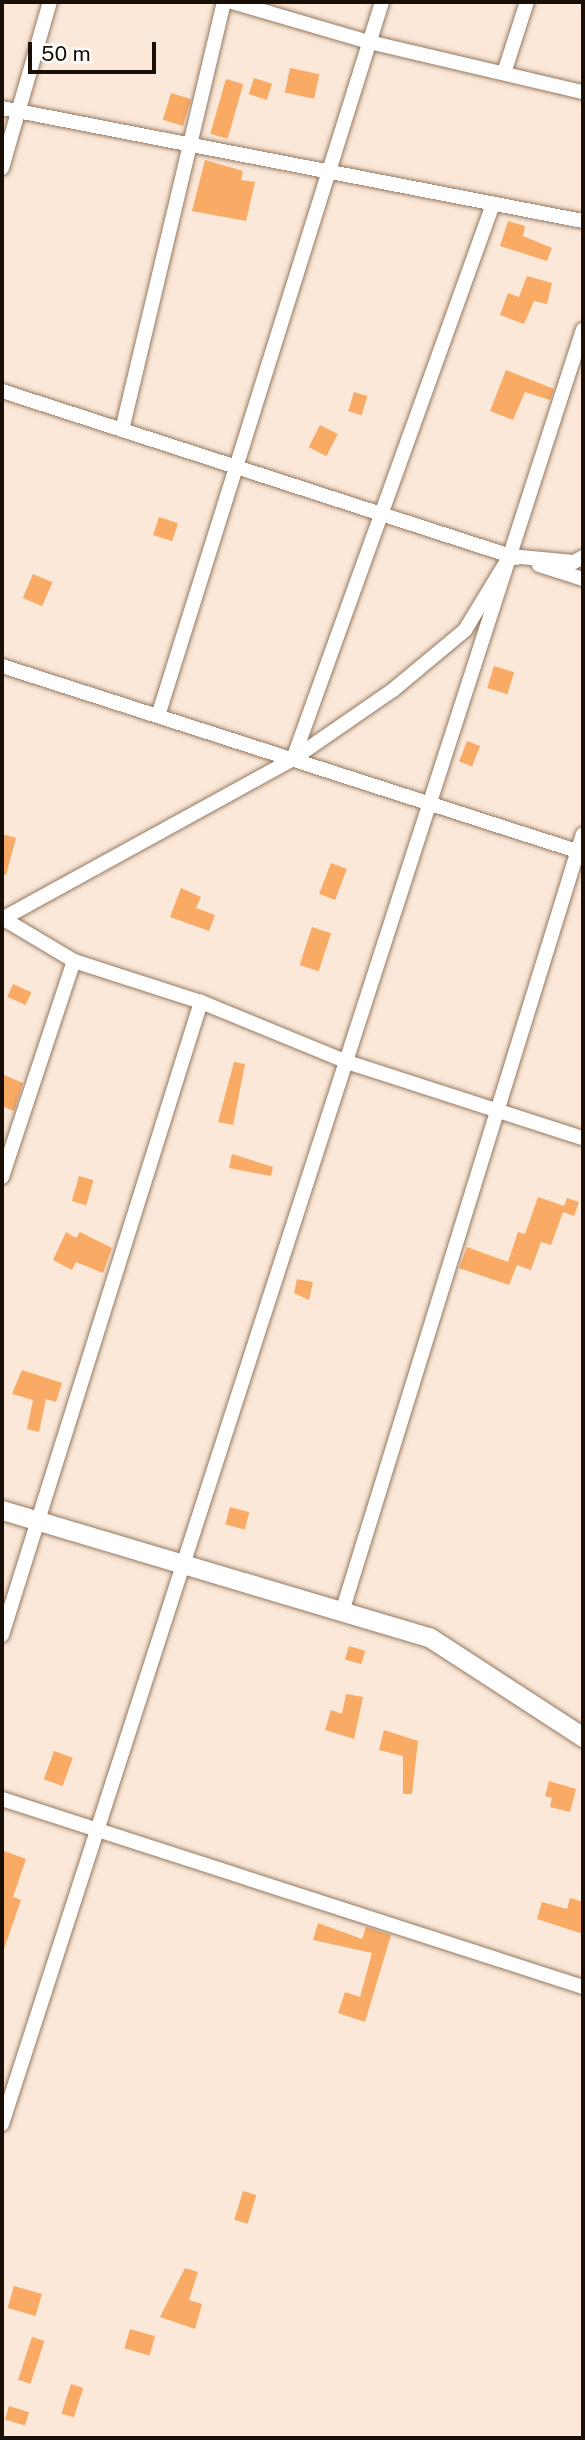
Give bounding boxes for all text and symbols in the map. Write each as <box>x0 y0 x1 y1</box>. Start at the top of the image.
scale bar <box>32 28 159 72</box>
text: 50 m <box>41 41 91 66</box>

